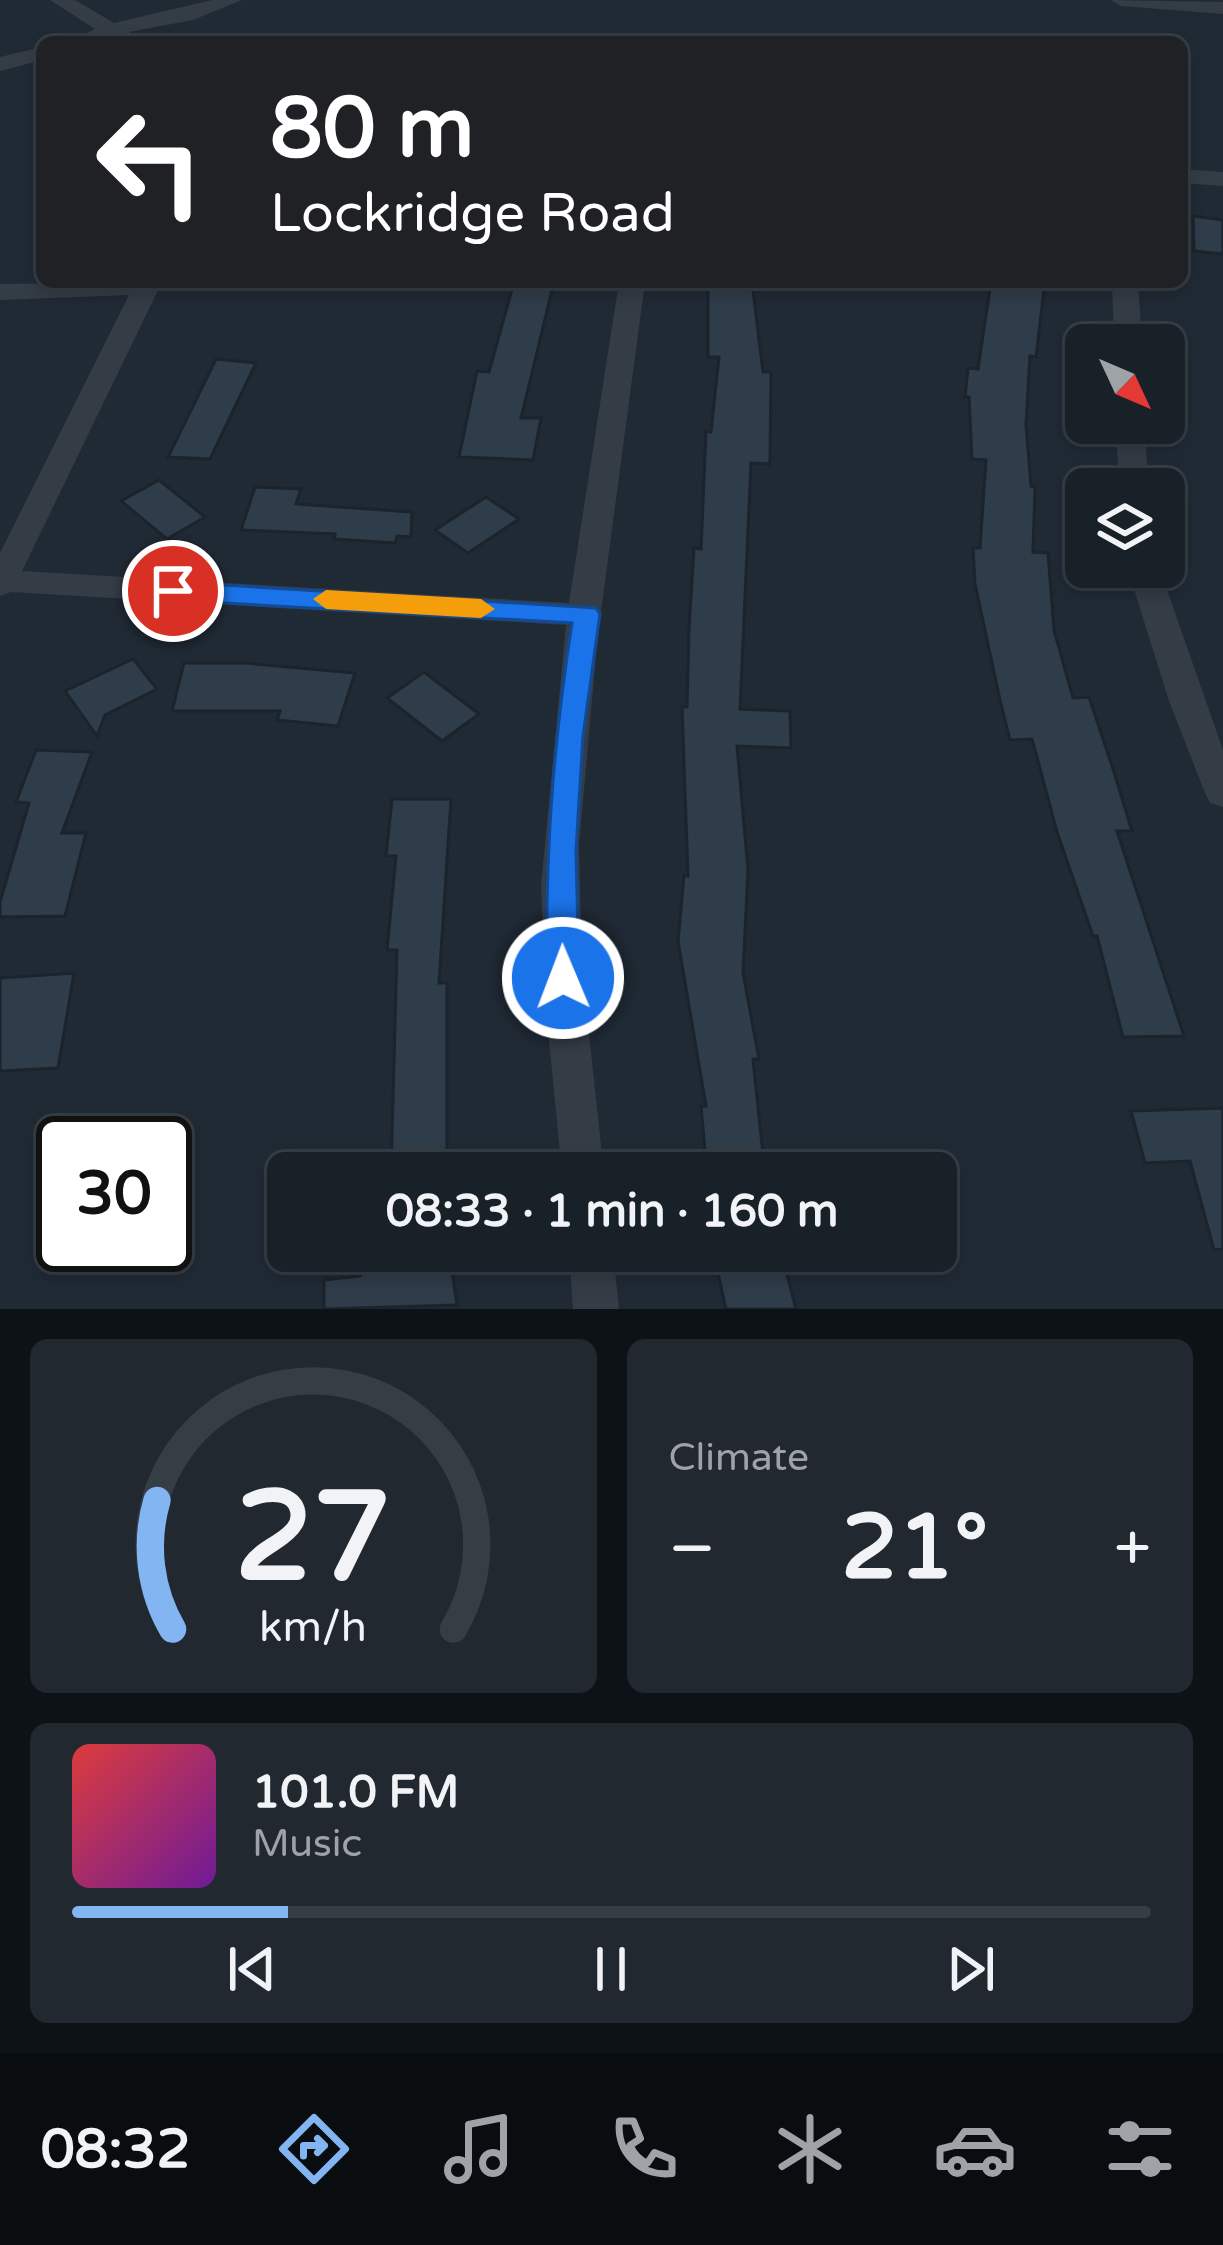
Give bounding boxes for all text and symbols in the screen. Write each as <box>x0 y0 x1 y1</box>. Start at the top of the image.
text: 80 m <box>270 79 474 180</box>
icon: left <box>72 84 228 240</box>
text: Lockridge Road <box>270 181 675 246</box>
north arrow <box>1065 324 1185 444</box>
map controls <box>1065 324 1185 588</box>
button: layers <box>1065 468 1185 588</box>
pin <box>122 540 224 642</box>
icon: arrive <box>140 558 206 624</box>
position arrow <box>500 915 626 1041</box>
speed limit sign: 30 <box>36 1116 192 1272</box>
text: 08:33 · 1 min · 160 m <box>386 1185 838 1239</box>
text: Climate <box>669 1434 809 1481</box>
text: 27 <box>235 1463 392 1614</box>
text: 21° <box>841 1494 988 1603</box>
text: − <box>669 1509 716 1589</box>
text: + <box>1114 1509 1151 1589</box>
text: km/h <box>259 1602 367 1653</box>
text: 101.0 FM <box>252 1766 459 1820</box>
text: Music <box>252 1820 362 1867</box>
icon: previous <box>219 1936 285 2002</box>
icon: pause <box>578 1936 644 2002</box>
icon: next <box>938 1936 1004 2002</box>
icon: directions <box>272 2107 356 2191</box>
icon: music <box>437 2107 521 2191</box>
icon: phone <box>602 2107 686 2191</box>
icon: climate <box>768 2107 852 2191</box>
icon: car <box>933 2107 1017 2191</box>
icon: filters <box>1098 2107 1182 2191</box>
text: 08:32 <box>41 2117 190 2182</box>

